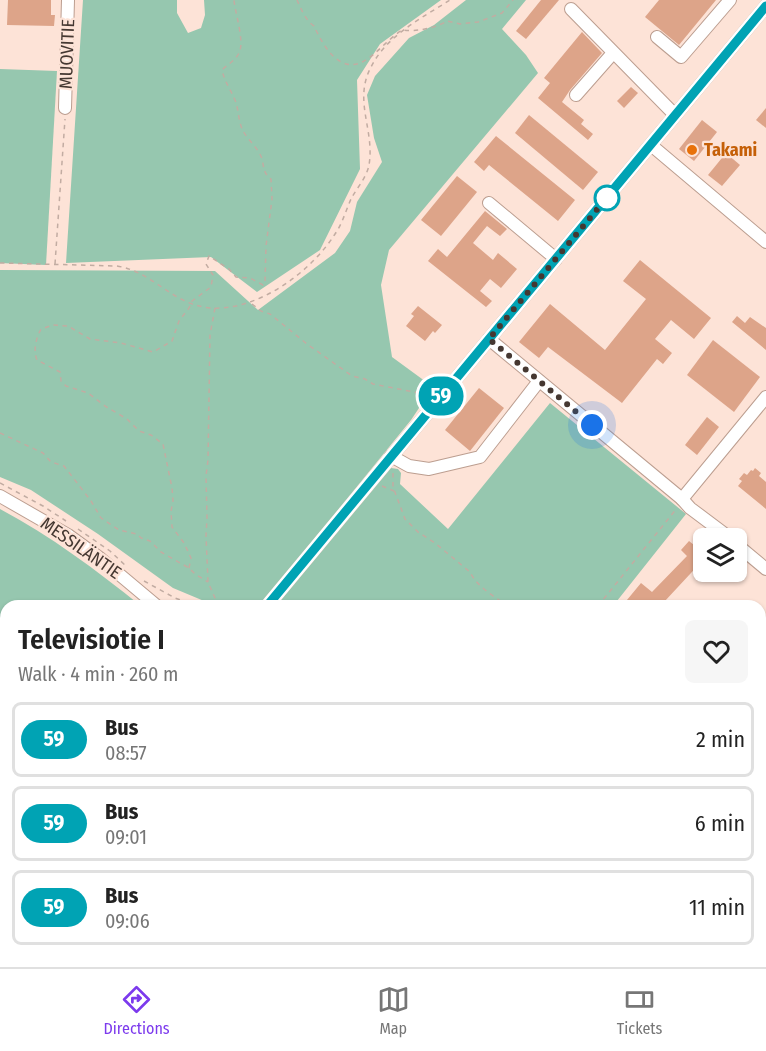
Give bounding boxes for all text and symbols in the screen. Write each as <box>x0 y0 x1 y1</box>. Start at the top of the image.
street label: MUOVITIE <box>55 19 79 89</box>
place label: Takami <box>704 139 757 161</box>
marker: Takami <box>685 143 699 157</box>
unlabelled marker <box>594 185 620 211</box>
line badge: 59 <box>414 376 468 416</box>
text: 59 <box>431 383 451 409</box>
your location <box>577 410 607 440</box>
street label: MESSILÄNTIE <box>36 512 126 584</box>
map controls <box>693 528 747 582</box>
button: layers <box>693 528 747 582</box>
button: heart <box>685 620 748 683</box>
text: Televisiotie I <box>18 623 165 656</box>
text: Walk · 4 min · 260 m <box>18 662 178 686</box>
text: Bus <box>105 714 138 741</box>
text: 59 <box>44 726 64 752</box>
text: 2 min <box>696 726 745 753</box>
text: 08:57 <box>105 741 147 765</box>
text: Bus <box>105 798 138 825</box>
text: 59 <box>44 810 64 836</box>
text: 6 min <box>695 810 745 837</box>
text: 09:01 <box>105 825 147 849</box>
text: Bus <box>105 882 138 909</box>
text: 59 <box>44 894 64 920</box>
text: 11 min <box>689 894 745 921</box>
text: 09:06 <box>105 909 150 933</box>
tab: Directions <box>104 983 170 1038</box>
tab: Map <box>377 983 410 1038</box>
tab: Tickets <box>617 983 662 1038</box>

